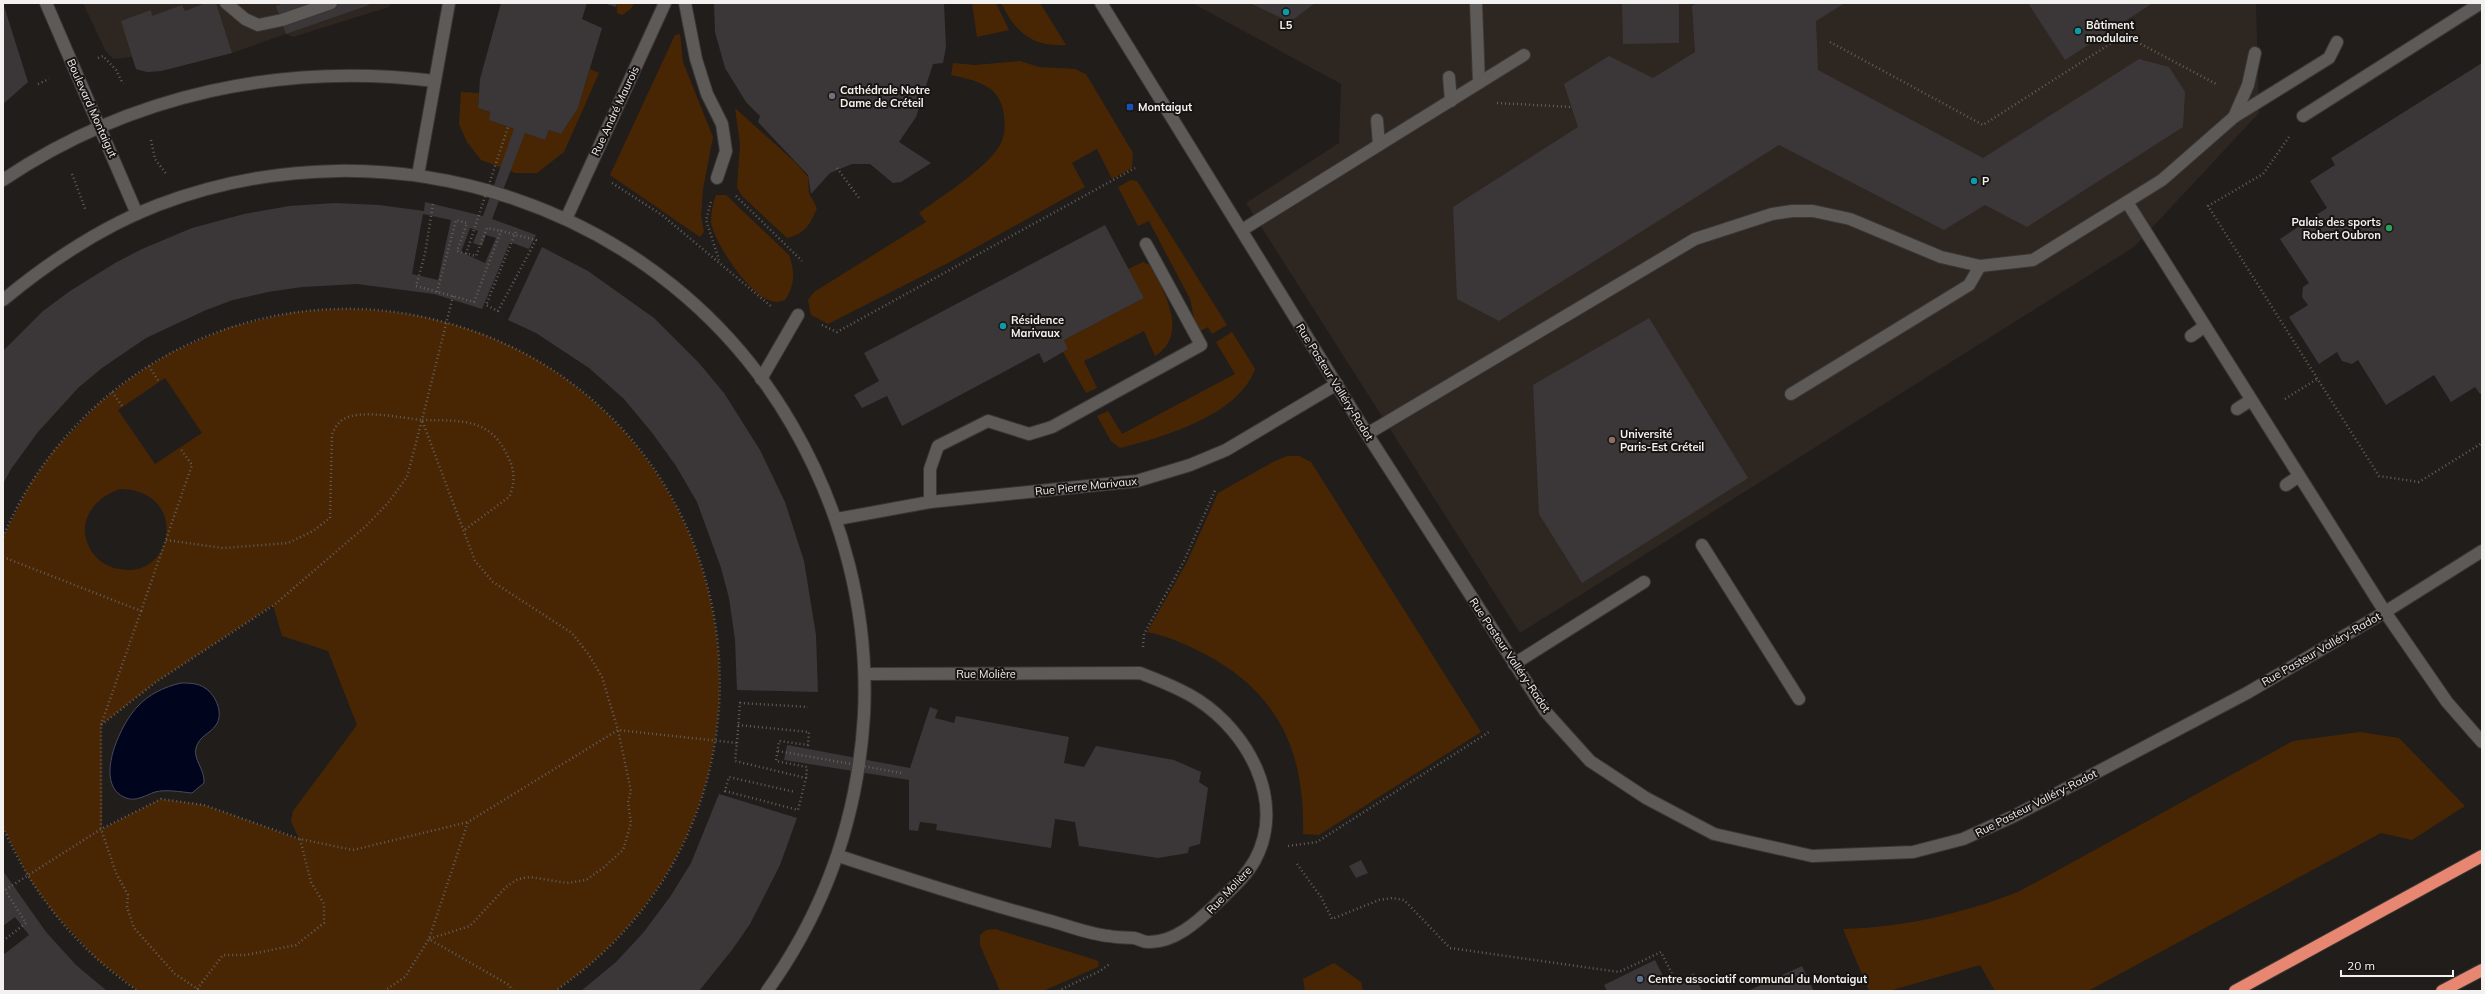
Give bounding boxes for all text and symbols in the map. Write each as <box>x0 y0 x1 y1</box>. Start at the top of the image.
marker: L5 <box>1281 7 1291 17</box>
place label: L5 <box>1280 18 1293 32</box>
place label: Bâtiment modulaire <box>2086 18 2139 45</box>
marker: Bâtiment modulaire <box>2073 26 2083 36</box>
street label: Boulevard Montaigut <box>64 57 120 160</box>
street label: Rue André Maurois <box>588 64 642 158</box>
place label: Cathédrale Notre Dame de Créteil <box>840 83 930 110</box>
marker: Cathédrale Notre Dame de Créteil <box>827 91 837 101</box>
place label: Montaigut <box>1138 100 1192 114</box>
marker: Montaigut <box>1125 102 1135 112</box>
place label: P <box>1982 174 1989 188</box>
marker: P <box>1969 176 1979 186</box>
place label: Palais des sports Robert Oubron <box>2291 215 2381 242</box>
marker: Palais des sports Robert Oubron <box>2384 223 2394 233</box>
place label: Résidence Marivaux <box>1011 313 1064 340</box>
marker: Résidence Marivaux <box>998 321 1008 331</box>
street label: Rue Pasteur Valléry-Radot <box>1293 321 1377 443</box>
place label: Université Paris-Est Créteil <box>1620 427 1704 454</box>
marker: Université Paris-Est Créteil <box>1607 435 1617 445</box>
street label: Rue Pierre Marivaux <box>1034 474 1138 498</box>
street label: Rue Pasteur Valléry-Radot <box>1466 595 1554 715</box>
street label: Rue Pasteur Valléry-Radot <box>2259 609 2383 689</box>
street label: Rue Molière <box>956 667 1016 681</box>
street label: Rue Pasteur Valléry-Radot <box>1973 766 2099 840</box>
street label: Rue Molière <box>1204 863 1254 917</box>
scale bar <box>2341 952 2453 978</box>
text: 20 m <box>2347 958 2375 973</box>
place label: Centre associatif communal du Montaigut <box>1648 972 1867 986</box>
marker: Centre associatif communal du Montaigut <box>1635 974 1645 984</box>

